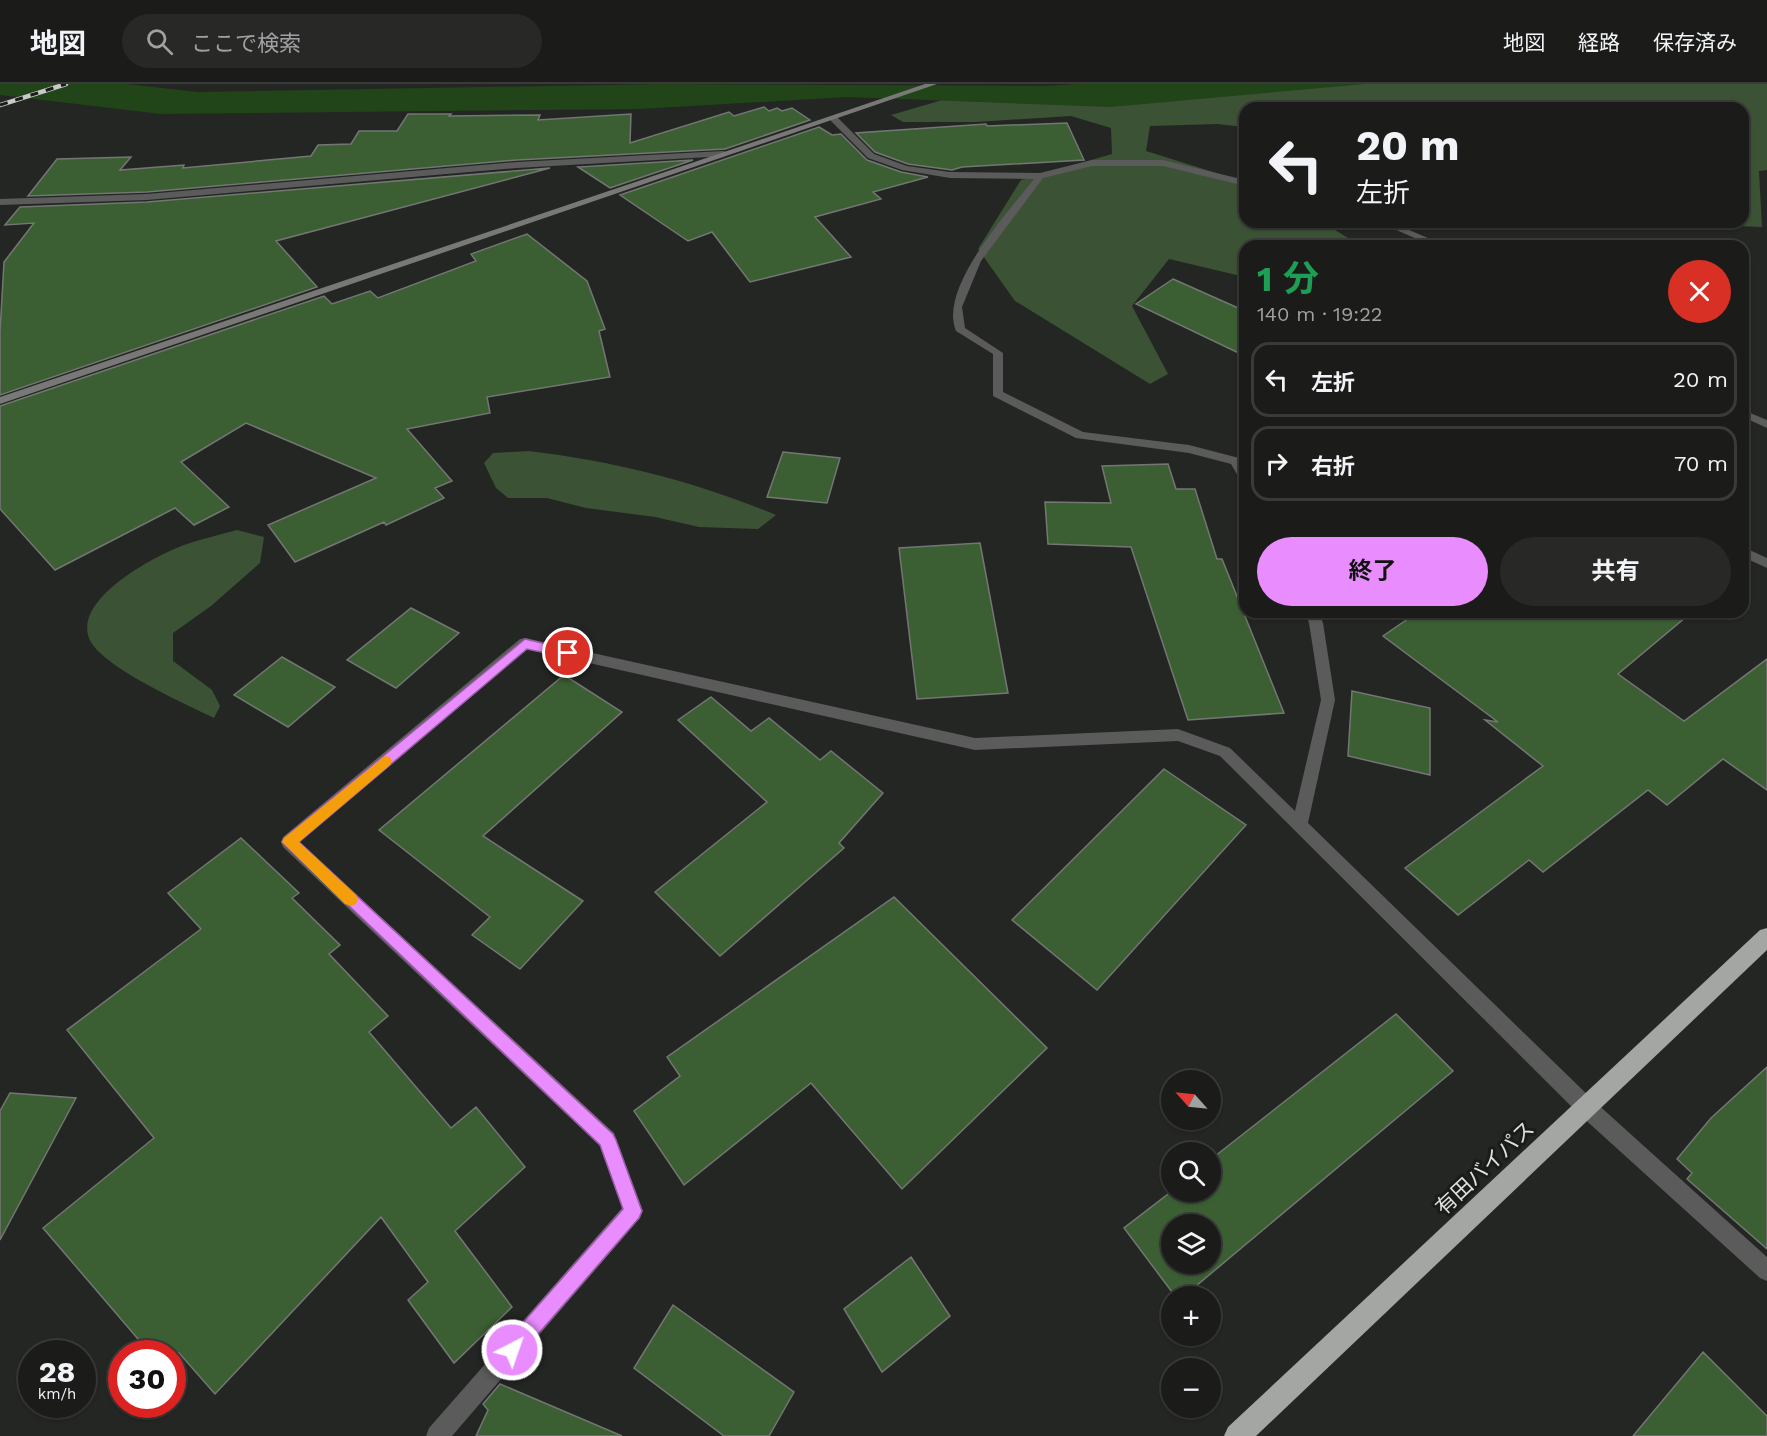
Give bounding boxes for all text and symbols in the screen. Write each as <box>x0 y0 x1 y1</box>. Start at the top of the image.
search box <box>122 14 542 68</box>
icon: search <box>143 25 176 58</box>
text: 地図 <box>30 27 86 60</box>
text: 地図 <box>1503 30 1545 55</box>
text: 経路 <box>1578 30 1620 55</box>
text: 保存済み <box>1653 30 1737 55</box>
text: ここで検索 <box>191 31 301 56</box>
text: 20 m <box>1356 121 1460 170</box>
icon: left <box>1257 126 1335 204</box>
text: 左折 <box>1356 177 1410 209</box>
text: 1 分 <box>1257 258 1319 300</box>
button: close <box>1668 260 1731 323</box>
text: 140 m · 19:22 <box>1257 302 1382 326</box>
icon: left <box>1260 363 1293 396</box>
text: 20 m <box>1673 367 1728 392</box>
text: 左折 <box>1311 370 1355 395</box>
icon: right <box>1260 447 1293 480</box>
text: 70 m <box>1674 451 1728 476</box>
text: 右折 <box>1311 454 1355 479</box>
button: 終了 <box>1257 537 1488 606</box>
button: 共有 <box>1500 537 1731 606</box>
pin <box>542 627 593 678</box>
icon: arrive <box>551 636 584 669</box>
north arrow <box>1161 1070 1221 1130</box>
map controls <box>1161 1070 1221 1418</box>
street label: 有田バイパス <box>1430 1116 1539 1220</box>
button: search <box>1161 1142 1221 1202</box>
button: layers <box>1161 1214 1221 1274</box>
button: + <box>1161 1286 1221 1346</box>
position arrow <box>480 1318 544 1382</box>
speed limit sign: 30 <box>108 1340 186 1418</box>
text: 28 <box>39 1354 75 1389</box>
button: − <box>1161 1358 1221 1418</box>
text: km/h <box>38 1385 76 1403</box>

